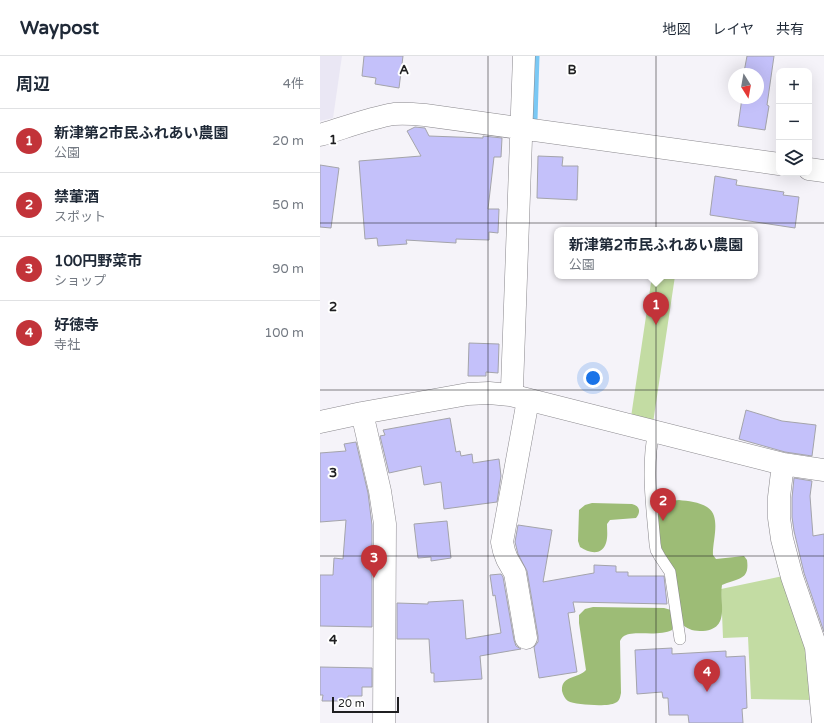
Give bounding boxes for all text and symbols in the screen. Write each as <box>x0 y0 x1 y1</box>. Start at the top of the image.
text: Waypost <box>20 17 99 39</box>
text: 地図 <box>662 21 690 38</box>
text: レイヤ <box>712 21 754 38</box>
text: 共有 <box>776 21 804 38</box>
text: A <box>399 62 409 78</box>
text: B <box>567 62 577 78</box>
north arrow <box>728 68 764 104</box>
map controls <box>776 68 812 176</box>
button: + <box>776 68 812 104</box>
text: 周辺 <box>16 74 50 95</box>
text: 4件 <box>283 76 304 92</box>
button: − <box>776 104 812 140</box>
text: 新津第2市民ふれあい農園 <box>54 124 228 142</box>
text: 1 <box>329 132 337 148</box>
text: 1 <box>25 133 33 149</box>
text: 20 m <box>272 133 304 149</box>
button: layers <box>776 140 812 176</box>
text: 公園 <box>54 145 80 161</box>
text: 禁葷酒 <box>54 188 99 206</box>
text: 2 <box>25 197 33 213</box>
text: 50 m <box>272 197 304 213</box>
text: スポット <box>54 209 106 225</box>
popup <box>554 227 758 279</box>
text: 新津第2市民ふれあい農園 <box>569 236 743 254</box>
text: 100円野菜市 <box>54 252 142 270</box>
text: 公園 <box>569 257 595 273</box>
text: 3 <box>25 261 33 277</box>
text: 90 m <box>272 261 304 277</box>
text: ショップ <box>54 273 106 289</box>
pin: 1 <box>643 292 669 325</box>
text: 2 <box>329 299 337 315</box>
text: 好徳寺 <box>54 316 99 334</box>
text: 4 <box>25 325 33 341</box>
text: 100 m <box>264 325 304 341</box>
text: 寺社 <box>54 337 80 353</box>
your location <box>583 368 603 388</box>
text: 3 <box>329 465 337 481</box>
pin: 2 <box>650 488 676 521</box>
pin: 3 <box>361 545 387 578</box>
text: 4 <box>329 632 338 648</box>
pin: 4 <box>694 659 720 692</box>
scale bar <box>332 695 399 714</box>
text: 20 m <box>338 697 365 710</box>

